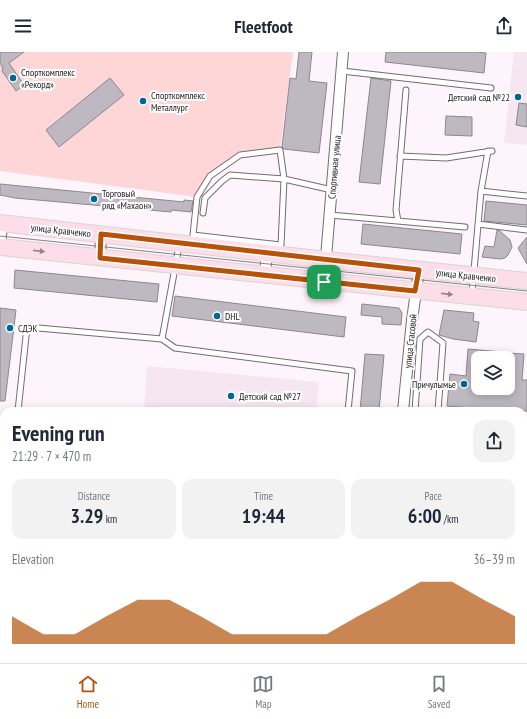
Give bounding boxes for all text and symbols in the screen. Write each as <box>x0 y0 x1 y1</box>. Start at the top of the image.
icon: menu <box>12 15 34 37</box>
text: Fleetfoot <box>234 15 293 38</box>
icon: share <box>493 15 515 37</box>
place label: Спорткомплекс «Рекорд» <box>21 66 75 91</box>
marker: Спорткомплекс «Рекорд» <box>8 73 18 83</box>
place label: Спорткомплекс Металлург <box>151 89 205 114</box>
place label: Детский сад №22 <box>448 91 510 104</box>
marker: Детский сад №22 <box>513 92 523 102</box>
marker: Спорткомплекс Металлург <box>138 96 148 106</box>
street label: Спортивная улица <box>325 135 344 199</box>
place label: Торговый ряд «Махаон» <box>102 187 152 212</box>
marker: Торговый ряд «Махаон» <box>89 194 99 204</box>
street label: улица Кравченко <box>30 221 92 240</box>
one-way arrow <box>33 248 45 254</box>
pin <box>307 265 341 299</box>
street label: улица Кравченко <box>435 266 497 285</box>
icon: arrive <box>313 271 335 293</box>
one-way arrow <box>440 291 453 297</box>
place label: DHL <box>225 310 241 323</box>
marker: DHL <box>212 311 222 321</box>
street label: улица Стасовой <box>401 313 420 369</box>
place label: СДЭК <box>18 322 37 335</box>
marker: СДЭК <box>5 323 15 333</box>
map controls <box>471 351 515 395</box>
button: layers <box>471 351 515 395</box>
place label: Причулымье <box>412 378 456 391</box>
marker: Причулымье <box>459 379 469 389</box>
place label: Детский сад №27 <box>239 390 301 403</box>
marker: Детский сад №27 <box>226 391 236 401</box>
text: Evening run <box>12 419 105 447</box>
button: share <box>473 420 515 462</box>
text: 21:29 · 7 × 470 m <box>12 448 91 465</box>
text: Distance <box>78 489 110 503</box>
text: Time <box>254 489 273 503</box>
text: Pace <box>424 489 442 503</box>
text: 3.29 <box>70 503 103 529</box>
text: 19:44 <box>242 503 285 529</box>
text: 6:00 <box>408 503 442 529</box>
text: km <box>103 512 117 526</box>
text: /km <box>442 512 459 526</box>
text: Elevation <box>12 551 54 568</box>
text: 36–39 m <box>473 551 515 568</box>
tab: Home <box>77 673 99 711</box>
tab: Map <box>252 673 274 711</box>
tab: Saved <box>428 673 450 711</box>

